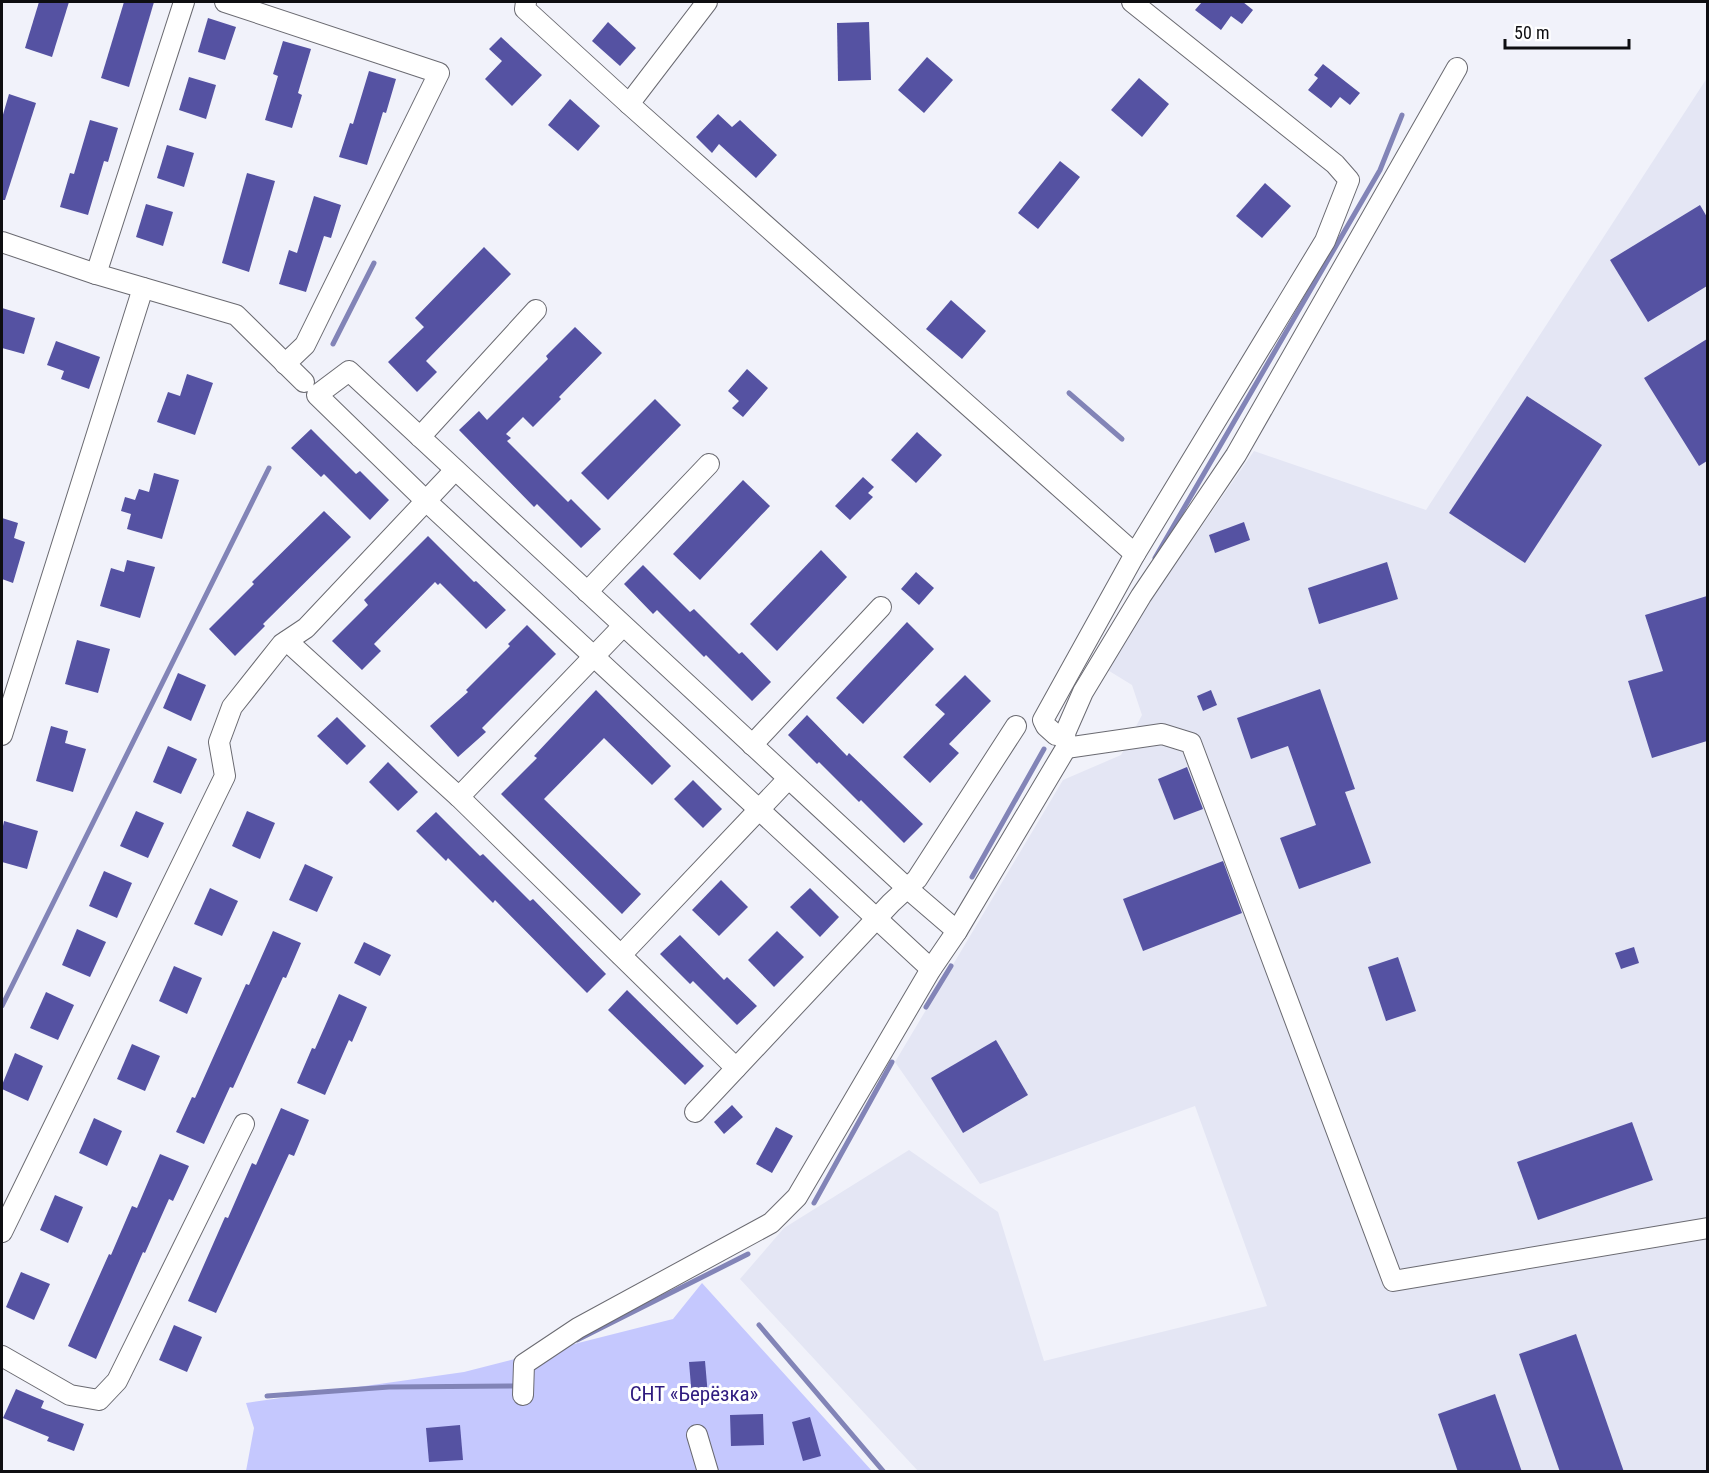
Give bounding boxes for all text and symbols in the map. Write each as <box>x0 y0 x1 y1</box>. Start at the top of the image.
scale bar <box>1505 12 1630 50</box>
text: 50 m <box>1514 22 1549 43</box>
park label: СНТ «Берёзка» <box>630 1382 759 1406</box>

